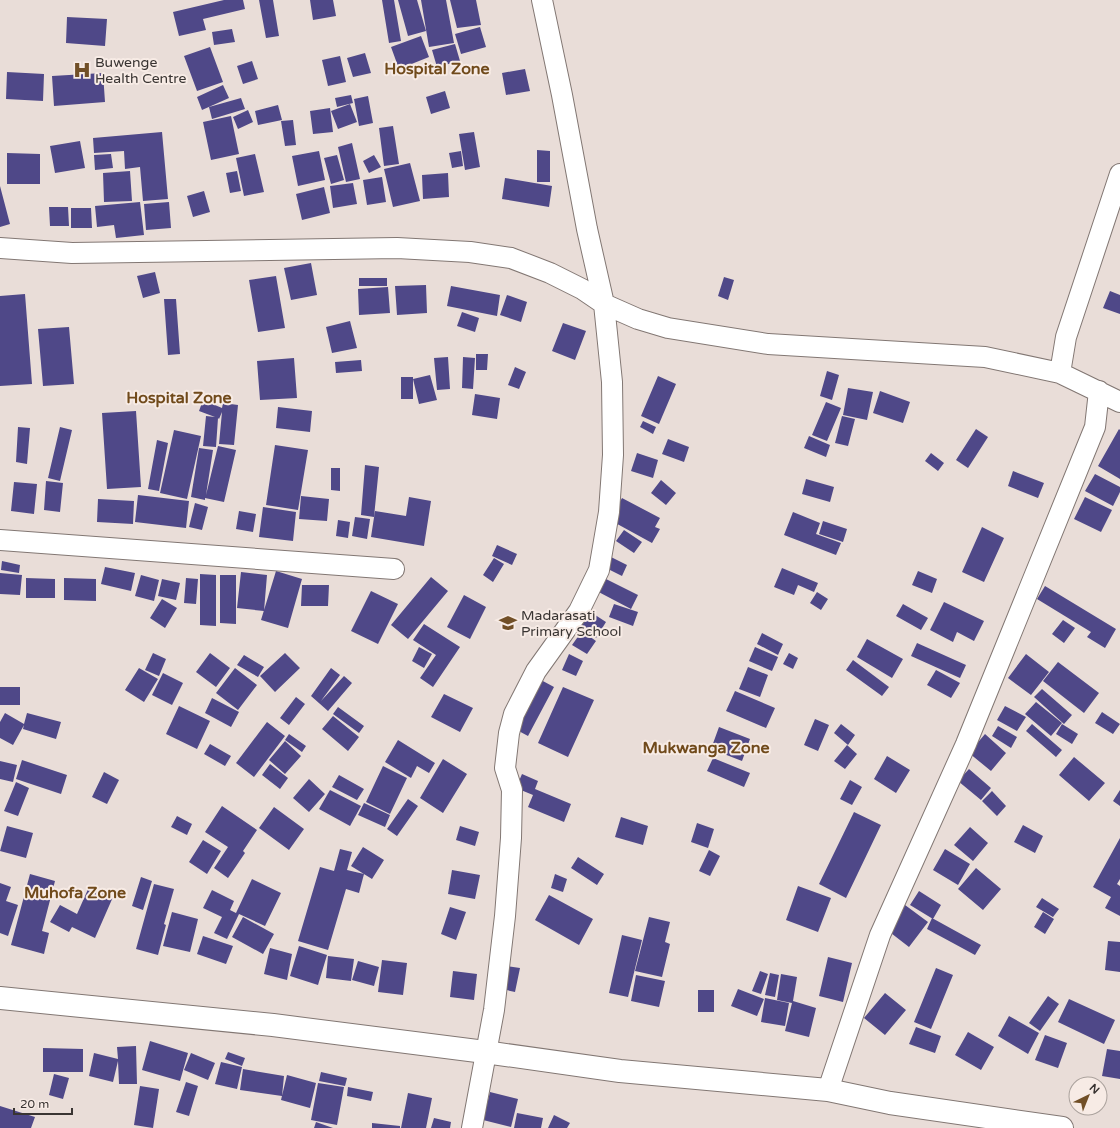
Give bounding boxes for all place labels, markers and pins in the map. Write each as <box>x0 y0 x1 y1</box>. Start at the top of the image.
place label: Buwenge Health Centre <box>95 54 186 87</box>
hospital icon: Buwenge Health Centre <box>72 60 92 80</box>
place label: Madarasati Primary School <box>521 607 622 640</box>
school or university icon: Madarasati Primary School <box>498 613 518 633</box>

